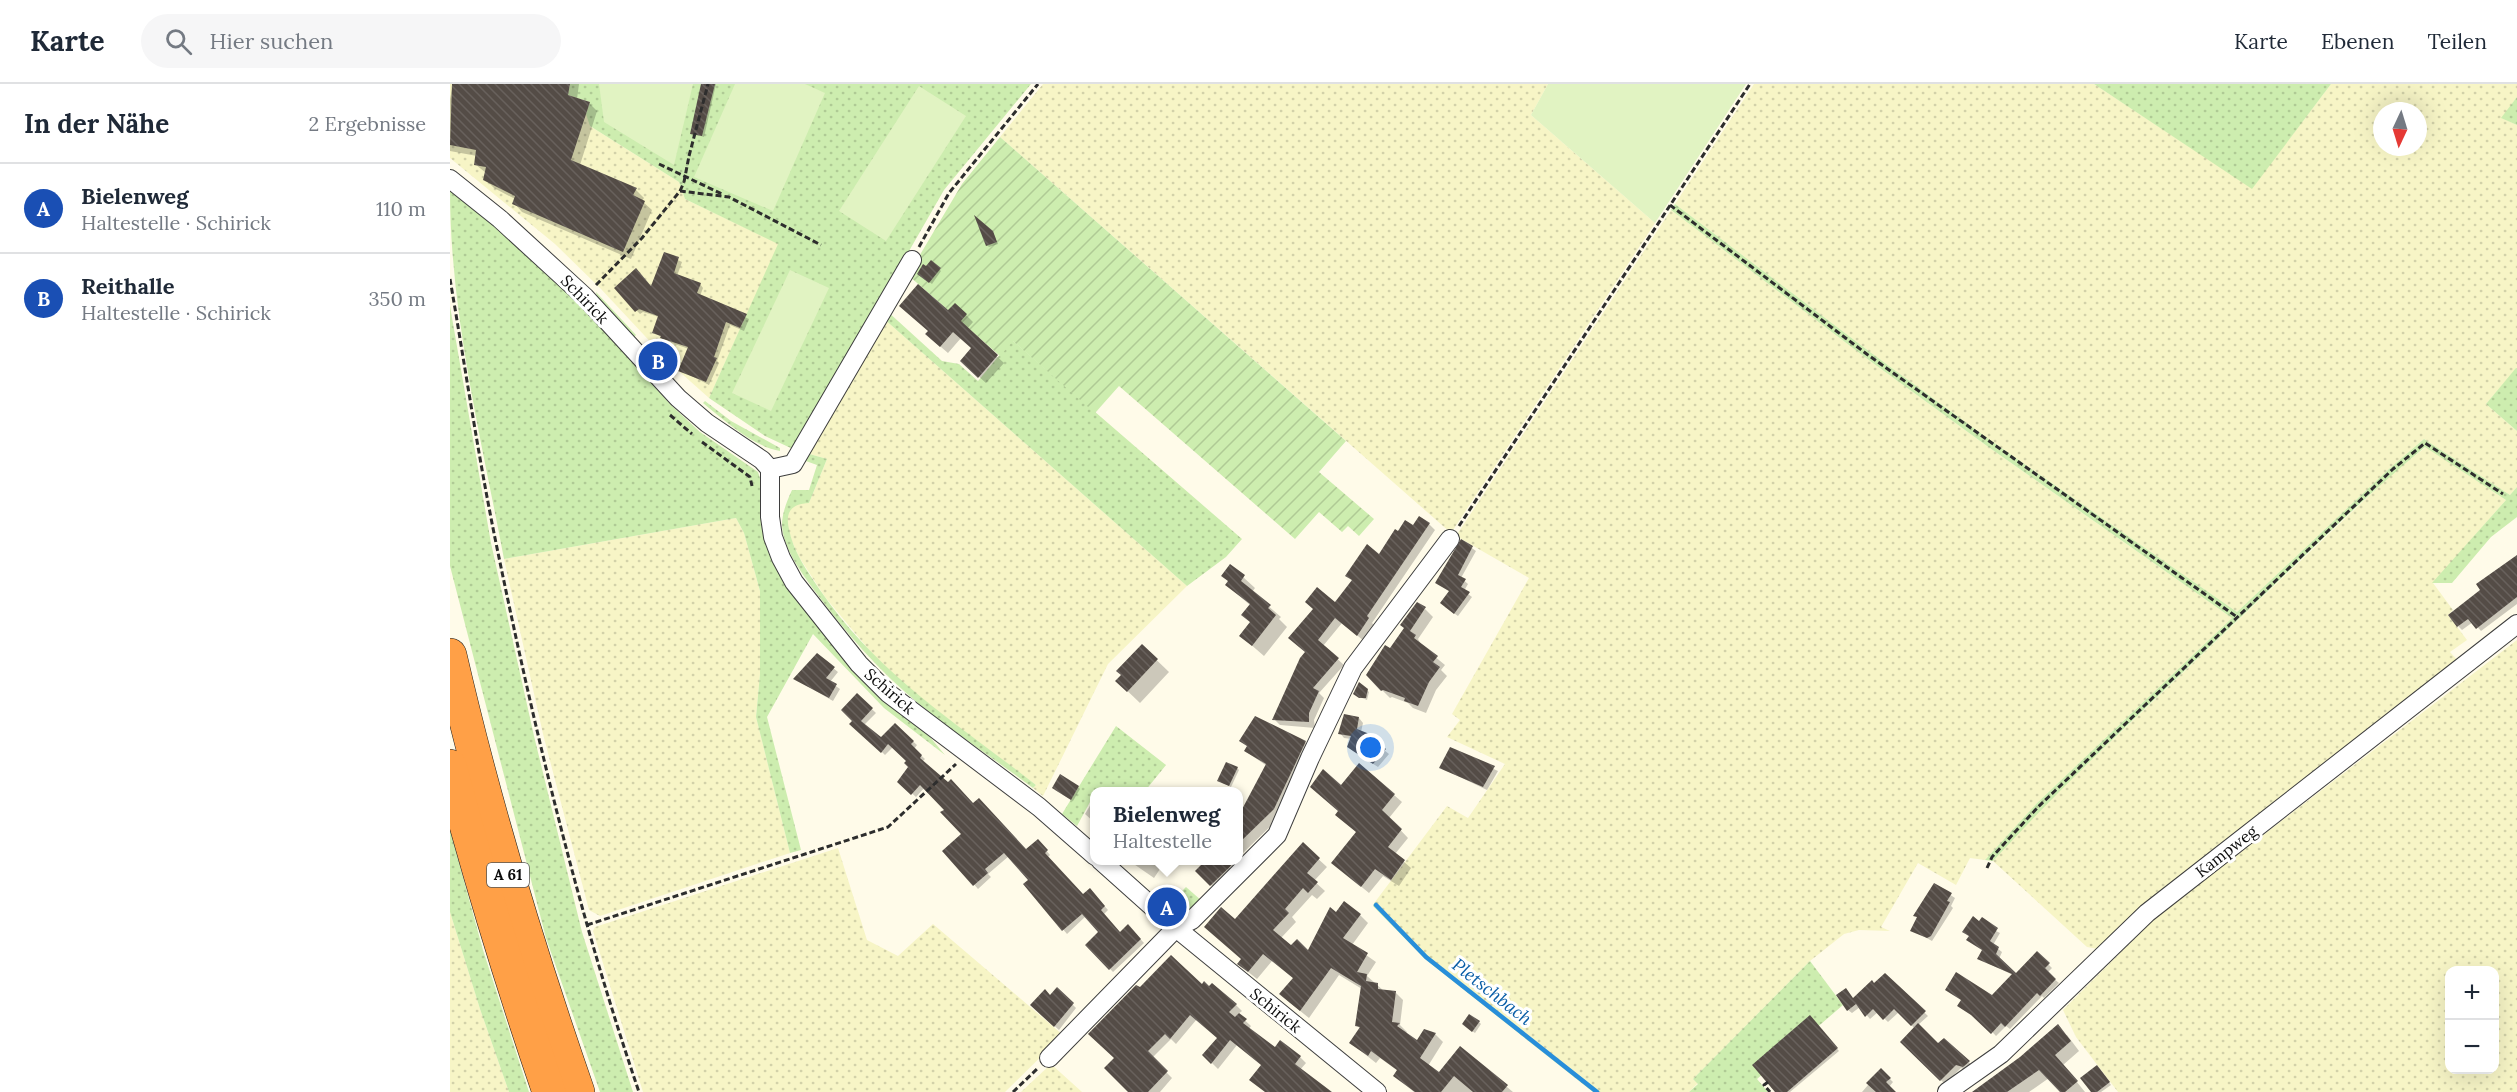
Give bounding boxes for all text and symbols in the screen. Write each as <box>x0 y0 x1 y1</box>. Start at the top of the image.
search box <box>141 14 561 68</box>
text: Karte <box>30 23 105 59</box>
icon: search <box>162 25 195 58</box>
text: Hier suchen <box>210 27 333 55</box>
text: Karte <box>2234 28 2288 55</box>
text: Ebenen <box>2321 28 2394 55</box>
text: Teilen <box>2427 28 2487 55</box>
north arrow <box>2373 102 2427 156</box>
text: In der Nähe <box>24 107 169 140</box>
text: 2 Ergebnisse <box>308 111 426 136</box>
text: Bielenweg <box>81 182 188 210</box>
text: A <box>37 196 50 221</box>
text: 110 m <box>376 196 426 221</box>
text: Haltestelle · Schirick <box>81 210 271 235</box>
street label: Schirick <box>557 270 613 328</box>
text: Reithalle <box>81 272 175 300</box>
text: B <box>37 286 50 311</box>
text: 350 m <box>368 286 426 311</box>
text: Haltestelle · Schirick <box>81 300 271 325</box>
pin: B <box>638 338 678 384</box>
street label: Schirick <box>861 664 920 719</box>
your location <box>1356 733 1385 762</box>
popup <box>1090 787 1243 865</box>
text: Bielenweg <box>1113 800 1220 828</box>
street label: Kampweg <box>2191 820 2262 881</box>
text: Haltestelle <box>1113 828 1212 853</box>
road number: A 61 <box>487 863 529 887</box>
pin: A <box>1148 884 1186 930</box>
water label: Pletschbach <box>1448 953 1538 1030</box>
map controls <box>2445 966 2499 1074</box>
button: + <box>2445 966 2499 1020</box>
street label: Schirick <box>1246 983 1306 1037</box>
button: − <box>2445 1020 2499 1074</box>

